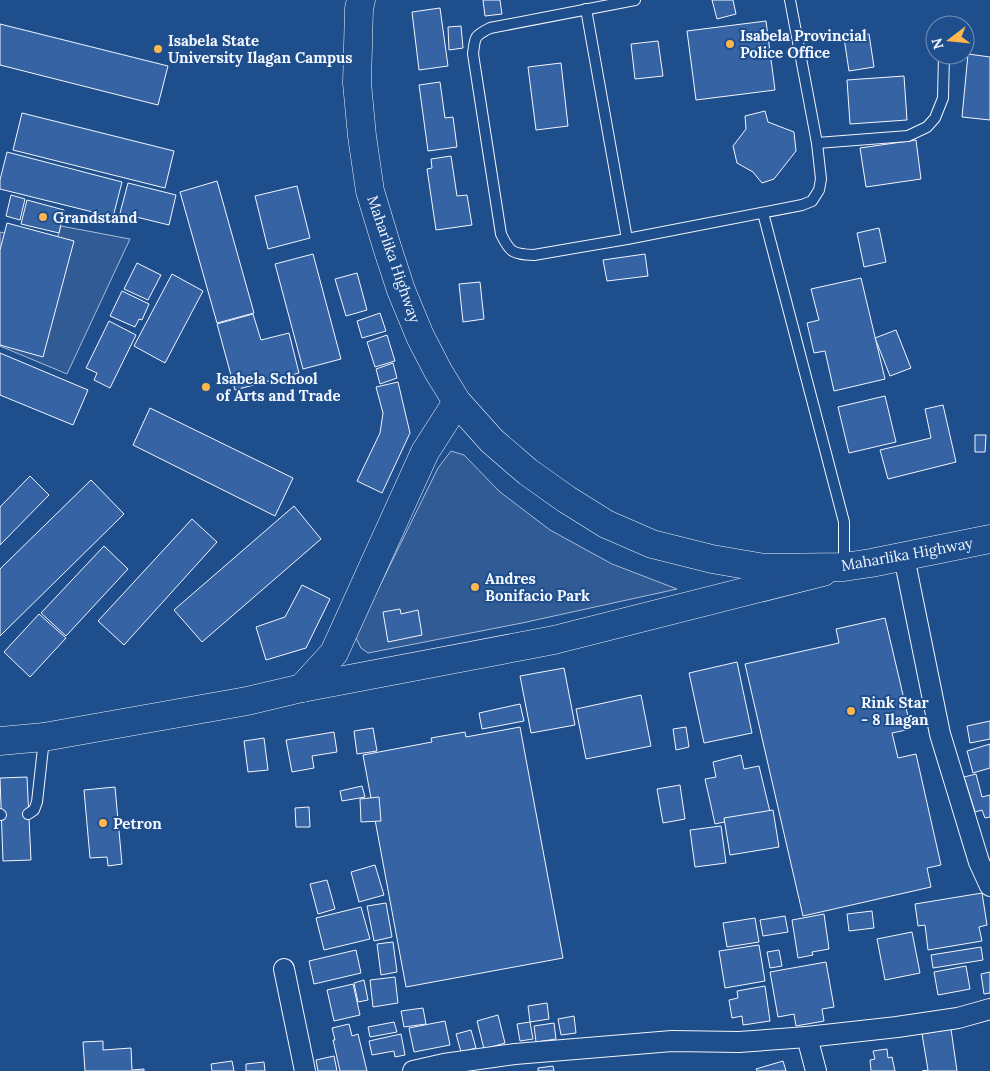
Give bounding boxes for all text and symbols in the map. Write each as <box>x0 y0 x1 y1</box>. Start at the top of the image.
north arrow <box>925 15 975 65</box>
place label: Isabela Provincial Police Office <box>740 26 867 62</box>
place label: Isabela State University Ilagan Campus <box>168 31 352 67</box>
text: N <box>927 36 948 51</box>
marker: Isabela Provincial Police Office <box>724 38 736 50</box>
marker: Isabela State University Ilagan Campus <box>152 43 164 55</box>
street label: Maharlika Highway <box>363 193 425 325</box>
place label: Grandstand <box>53 208 138 227</box>
marker: Grandstand <box>37 211 49 223</box>
place label: Isabela School of Arts and Trade <box>216 369 340 405</box>
marker: Isabela School of Arts and Trade <box>200 381 212 393</box>
street label: Maharlika Highway <box>840 533 974 575</box>
place label: Andres Bonifacio Park <box>485 569 590 605</box>
marker: Andres Bonifacio Park <box>469 581 481 593</box>
place label: Rink Star - 8 Ilagan <box>861 693 930 729</box>
marker: Rink Star - 8 Ilagan <box>845 705 857 717</box>
place label: Petron <box>113 814 162 833</box>
marker: Petron <box>97 817 109 829</box>

